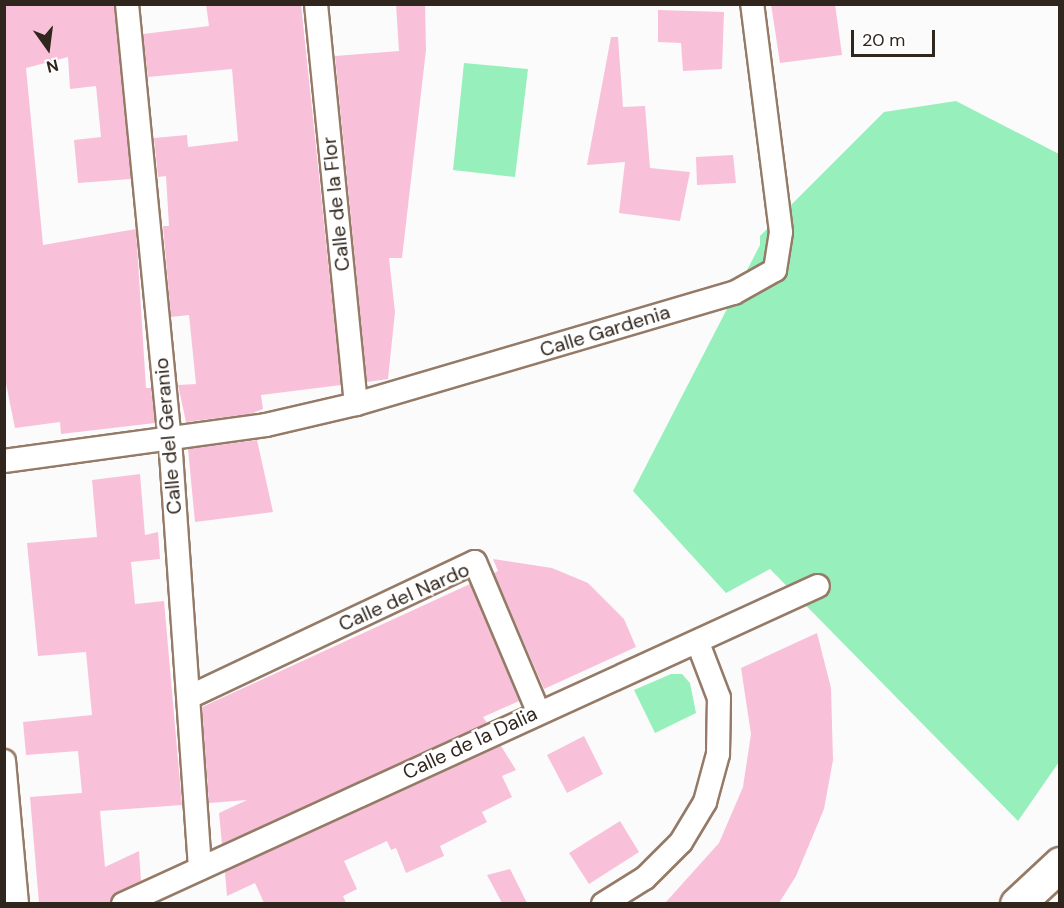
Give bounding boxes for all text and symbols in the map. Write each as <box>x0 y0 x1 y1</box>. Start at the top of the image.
north arrow <box>18 18 78 78</box>
scale bar <box>854 18 938 56</box>
text: 20 m <box>862 28 905 52</box>
text: N <box>44 54 61 78</box>
street label: Calle de la Flor <box>317 136 355 272</box>
street label: Calle Gardenia <box>537 300 673 362</box>
street label: Calle del Geranio <box>149 357 187 515</box>
street label: Calle del Nardo <box>335 557 473 637</box>
street label: Calle de la Dalia <box>399 701 541 785</box>

